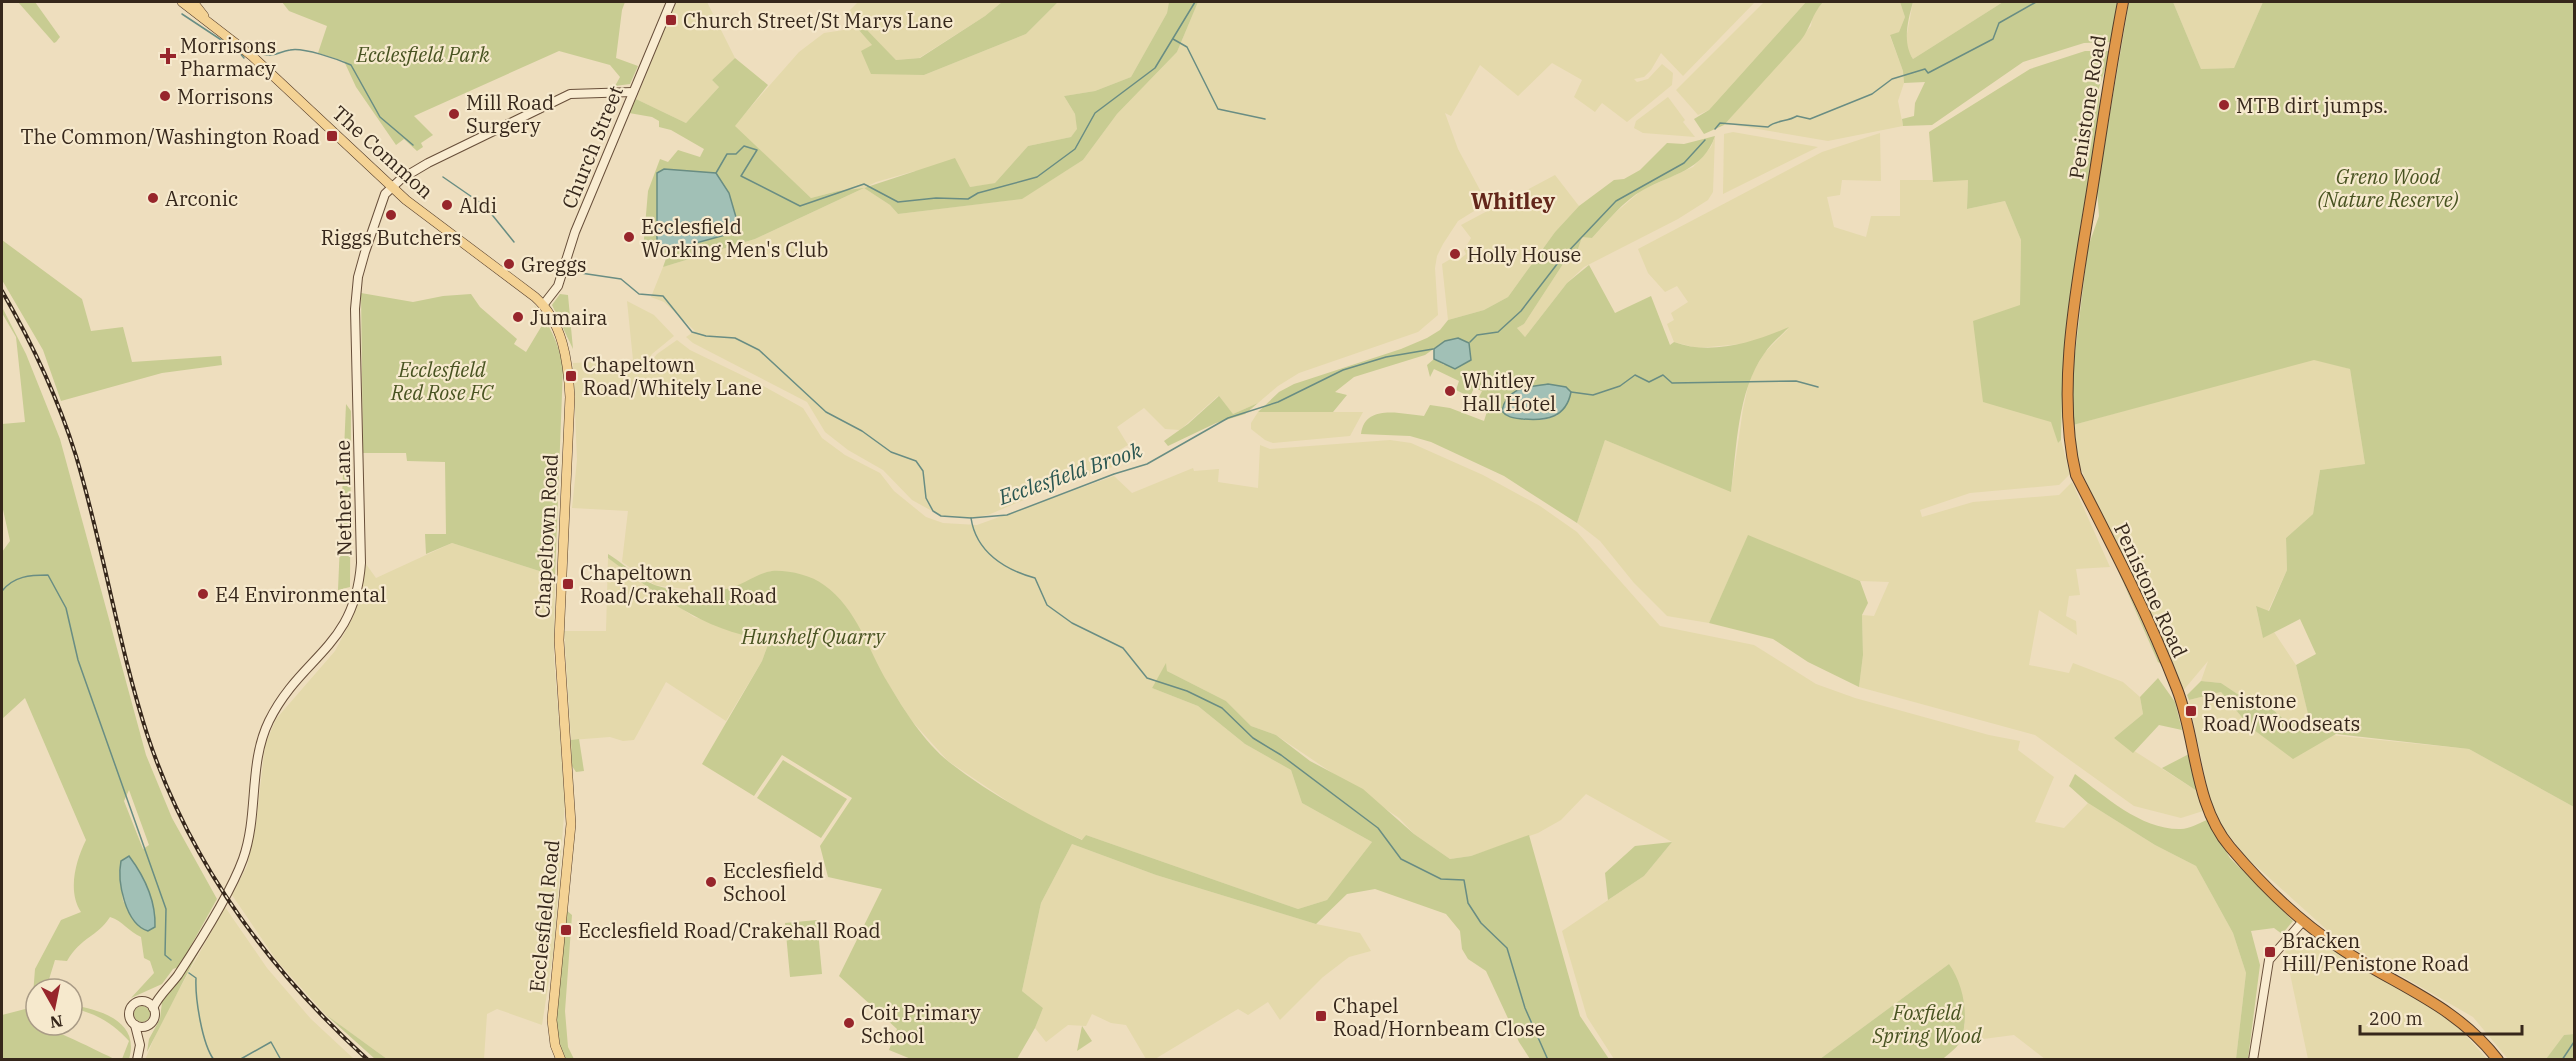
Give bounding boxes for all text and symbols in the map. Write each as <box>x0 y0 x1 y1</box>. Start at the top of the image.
place label: Church Street/St Marys Lane <box>683 7 953 34</box>
marker: Church Street/St Marys Lane <box>664 13 678 27</box>
place label: Morrisons Pharmacy <box>180 32 276 82</box>
street label: Penistone Road <box>2062 33 2112 181</box>
park label: Ecclesfield Park <box>355 41 490 68</box>
marker: Morrisons Pharmacy <box>161 49 175 63</box>
street label: Church Street <box>555 82 629 212</box>
place label: Morrisons <box>177 83 273 110</box>
marker: Morrisons <box>158 89 172 103</box>
place label: Mill Road Surgery <box>466 89 554 139</box>
place label: MTB dirt jumps. <box>2236 92 2388 119</box>
marker: MTB dirt jumps. <box>2217 98 2231 112</box>
street label: The Common <box>327 99 439 205</box>
marker: Mill Road Surgery <box>447 107 461 121</box>
place label: The Common/Washington Road <box>20 123 320 150</box>
marker: The Common/Washington Road <box>325 129 339 143</box>
park label: Greno Wood (Nature Reserve) <box>2317 163 2459 213</box>
place label: Arconic <box>165 185 238 212</box>
district label: Whitley <box>1471 186 1556 215</box>
marker: Arconic <box>146 191 160 205</box>
place label: Aldi <box>459 192 497 219</box>
marker: Aldi <box>440 198 454 212</box>
marker: Riggs Butchers <box>384 208 398 222</box>
place label: Ecclesfield Working Men's Club <box>641 213 829 263</box>
place label: Riggs Butchers <box>321 224 461 251</box>
marker: Ecclesfield Working Men's Club <box>622 230 636 244</box>
place label: Holly House <box>1467 241 1581 268</box>
marker: Holly House <box>1448 247 1462 261</box>
place label: Greggs <box>521 251 587 278</box>
marker: Greggs <box>502 257 516 271</box>
place label: Jumaira <box>530 304 608 331</box>
marker: Jumaira <box>511 310 525 324</box>
place label: Chapeltown Road/Whitely Lane <box>583 351 762 401</box>
park label: Ecclesfield Red Rose FC <box>390 356 494 406</box>
place label: Whitley Hall Hotel <box>1462 367 1556 417</box>
marker: Chapeltown Road/Whitely Lane <box>564 369 578 383</box>
marker: Whitley Hall Hotel <box>1443 384 1457 398</box>
water label: Ecclesfield Brook <box>994 435 1146 511</box>
street label: Nether Lane <box>328 440 358 556</box>
street label: Chapeltown Road <box>528 453 564 619</box>
street label: Penistone Road <box>2108 518 2194 662</box>
place label: Chapeltown Road/Crakehall Road <box>580 559 777 609</box>
marker: Chapeltown Road/Crakehall Road <box>561 577 575 591</box>
place label: E4 Environmental <box>215 581 386 608</box>
marker: E4 Environmental <box>196 587 210 601</box>
park label: Hunshelf Quarry <box>741 623 886 650</box>
place label: Penistone Road/Woodseats <box>2203 687 2360 737</box>
marker: Penistone Road/Woodseats <box>2184 704 2198 718</box>
street label: Ecclesfield Road <box>523 838 565 994</box>
place label: Ecclesfield School <box>723 857 824 907</box>
marker: Ecclesfield School <box>704 875 718 889</box>
place label: Ecclesfield Road/Crakehall Road <box>578 917 881 944</box>
marker: Ecclesfield Road/Crakehall Road <box>559 923 573 937</box>
place label: Bracken Hill/Penistone Road <box>2282 927 2469 977</box>
marker: Bracken Hill/Penistone Road <box>2263 945 2277 959</box>
north arrow <box>24 977 84 1037</box>
place label: Chapel Road/Hornbeam Close <box>1333 992 1545 1042</box>
scale bar <box>2360 998 2522 1036</box>
place label: Coit Primary School <box>861 999 981 1049</box>
park label: Foxfield Spring Wood <box>1871 999 1983 1049</box>
text: 200 m <box>2369 1007 2423 1030</box>
marker: Chapel Road/Hornbeam Close <box>1314 1009 1328 1023</box>
text: N <box>49 1011 64 1033</box>
marker: Coit Primary School <box>842 1016 856 1030</box>

